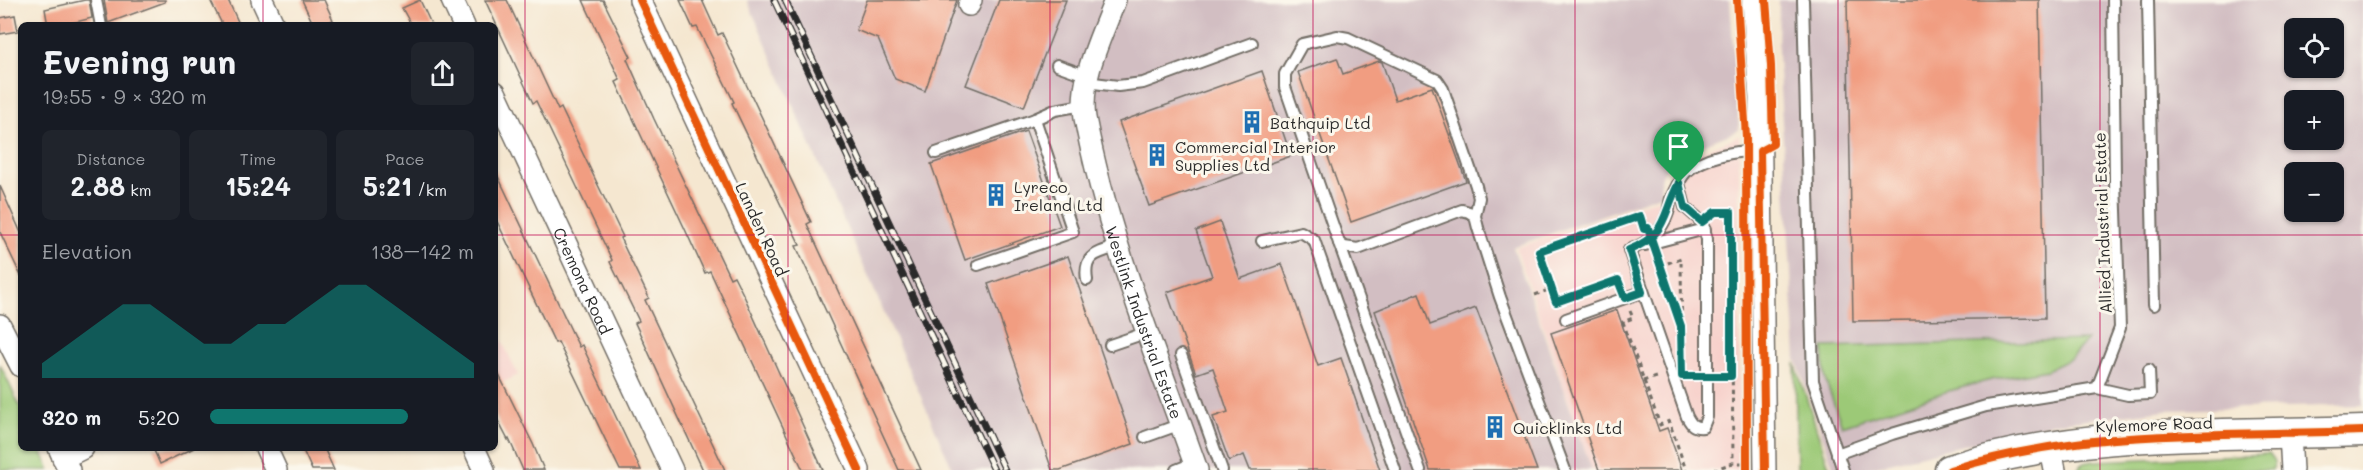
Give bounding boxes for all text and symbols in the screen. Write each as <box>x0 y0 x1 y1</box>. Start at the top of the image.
map controls <box>2284 18 2344 222</box>
button: locate <box>2284 18 2344 78</box>
text: Evening run <box>42 39 236 82</box>
button: share <box>411 42 474 105</box>
text: 19:55 · 9 × 320 m <box>42 83 207 109</box>
button: + <box>2284 90 2344 150</box>
building icon: Bathquip Ltd <box>1239 109 1265 135</box>
place label: Bathquip Ltd <box>1270 112 1370 133</box>
pin <box>1653 121 1704 183</box>
icon: arrive <box>1662 130 1695 163</box>
street label: Allied Industrial Estate <box>2088 132 2116 314</box>
place label: Commercial Interior Supplies Ltd <box>1175 136 1336 175</box>
building icon: Commercial Interior Supplies Ltd <box>1144 142 1170 168</box>
text: Distance <box>77 148 145 169</box>
text: Time <box>240 148 276 169</box>
text: Pace <box>385 148 425 169</box>
button: − <box>2284 162 2344 222</box>
text: 2.88 <box>70 169 125 203</box>
text: 15:24 <box>225 169 291 203</box>
text: 5:21 <box>363 169 412 203</box>
place label: Lyreco Ireland Ltd <box>1014 176 1103 215</box>
text: km <box>125 179 152 200</box>
text: /km <box>412 179 447 200</box>
street label: Landen Road <box>731 179 793 279</box>
building icon: Lyreco Ireland Ltd <box>983 182 1009 208</box>
street label: Westlink Industrial Estate <box>1102 223 1188 421</box>
street label: Cremona Road <box>549 224 617 337</box>
text: Elevation <box>42 238 132 264</box>
text: 138–142 m <box>371 238 474 264</box>
text: 320 m <box>42 404 101 430</box>
text: 5:20 <box>138 404 179 430</box>
street label: Kylemore Road <box>2095 411 2213 437</box>
building icon: Quicklinks Ltd <box>1482 414 1508 440</box>
place label: Quicklinks Ltd <box>1513 417 1622 438</box>

